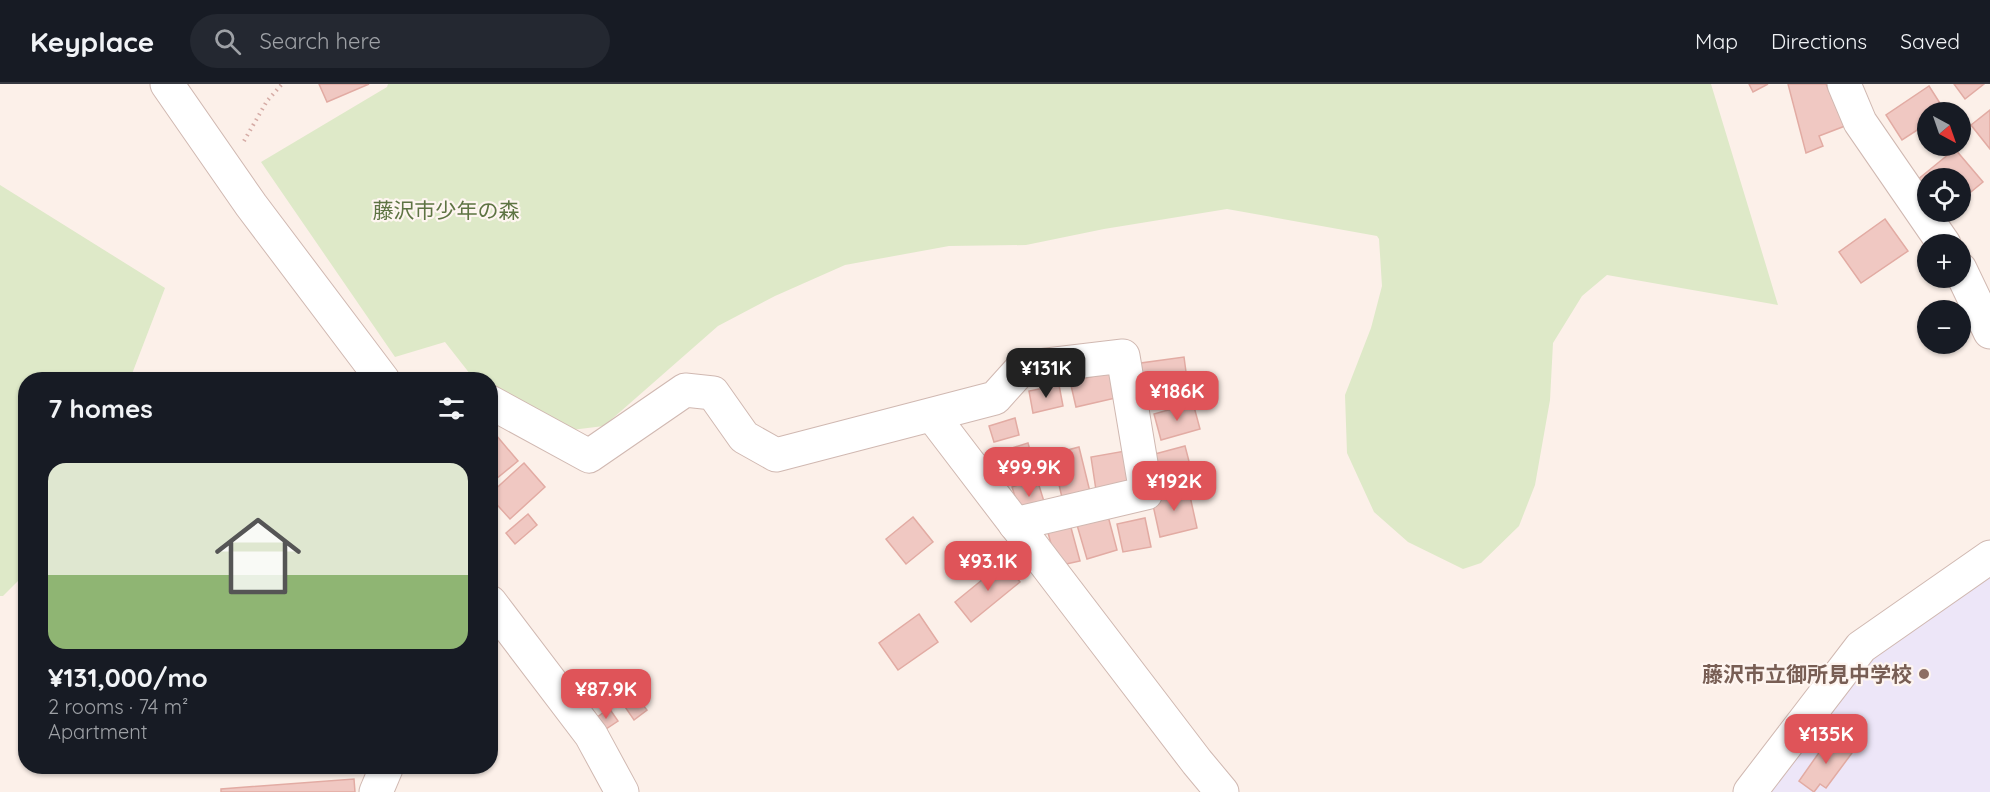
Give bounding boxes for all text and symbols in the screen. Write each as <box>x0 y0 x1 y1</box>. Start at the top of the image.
search box <box>190 14 610 68</box>
text: Keyplace <box>30 24 154 59</box>
icon: search <box>211 25 244 58</box>
text: Search here <box>259 27 381 55</box>
text: Map <box>1695 28 1738 54</box>
text: Directions <box>1771 28 1867 54</box>
text: Saved <box>1900 28 1960 54</box>
north arrow <box>1917 102 1971 156</box>
map controls <box>1917 102 1971 354</box>
button: locate <box>1917 168 1971 222</box>
park label: 藤沢市少年の森 <box>373 197 520 223</box>
button: + <box>1917 234 1971 288</box>
button: − <box>1917 300 1971 354</box>
pin: ¥131K <box>1004 348 1088 399</box>
text: ¥131K <box>1020 355 1072 380</box>
pin: ¥186K <box>1135 371 1219 422</box>
text: ¥186K <box>1150 378 1204 403</box>
text: 7 homes <box>48 392 153 425</box>
icon: filters <box>435 392 468 425</box>
pin: ¥99.9K <box>980 447 1078 498</box>
text: ¥99.9K <box>997 454 1061 479</box>
pin: ¥192K <box>1132 461 1216 512</box>
text: ¥192K <box>1146 468 1202 493</box>
icon: home <box>204 502 312 610</box>
pin: ¥93.1K <box>939 541 1037 592</box>
text: ¥93.1K <box>959 548 1017 573</box>
text: ¥131,000/mo <box>48 661 208 694</box>
place label: 藤沢市立御所見中学校 <box>1702 661 1912 687</box>
marker: 藤沢市立御所見中学校 <box>1917 667 1931 681</box>
pin: ¥87.9K <box>557 669 655 720</box>
text: ¥87.9K <box>575 676 637 701</box>
text: 2 rooms · 74 m² <box>48 694 188 719</box>
pin: ¥135K <box>1784 714 1868 765</box>
text: Apartment <box>48 719 148 744</box>
text: ¥135K <box>1798 721 1854 746</box>

